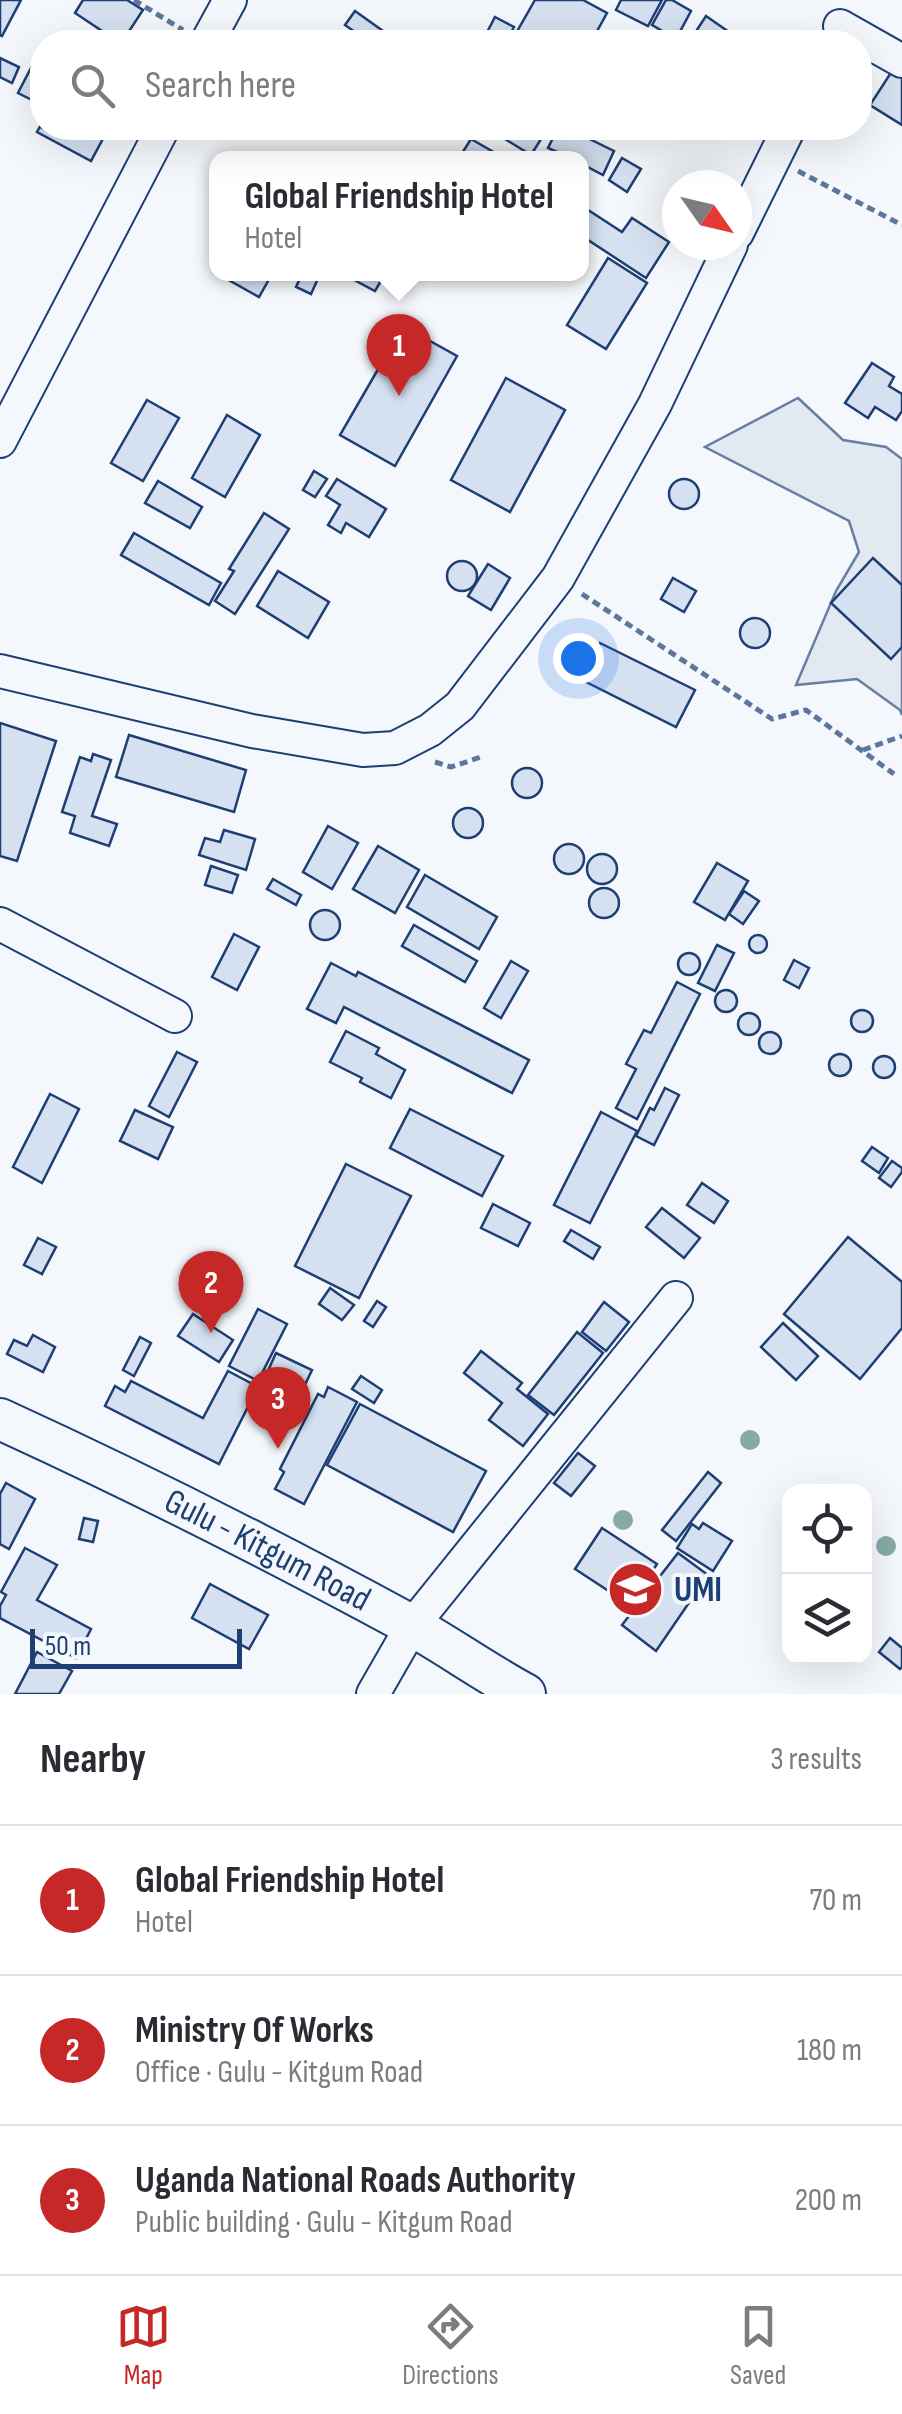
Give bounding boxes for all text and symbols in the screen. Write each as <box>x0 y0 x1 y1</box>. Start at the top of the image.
search box <box>30 30 872 140</box>
icon: search <box>65 58 120 113</box>
text: Search here <box>145 63 296 108</box>
popup <box>209 151 589 281</box>
north arrow <box>662 170 752 260</box>
text: Global Friendship Hotel <box>244 174 554 219</box>
text: Hotel <box>244 219 302 258</box>
pin: 1 <box>366 314 432 396</box>
your location <box>553 633 604 684</box>
pin: 2 <box>178 1250 244 1333</box>
pin: 3 <box>246 1366 310 1449</box>
street label: Gulu - Kitgum Road <box>158 1479 378 1621</box>
map controls <box>782 1484 872 1664</box>
button: locate <box>782 1484 872 1574</box>
school or university icon: UMI <box>605 1560 665 1620</box>
place label: UMI <box>674 1569 722 1612</box>
button: layers <box>782 1574 872 1664</box>
scale bar <box>30 1624 242 1668</box>
text: 50 m <box>45 1630 91 1663</box>
text: Nearby <box>40 1734 146 1785</box>
text: 3 results <box>770 1740 862 1779</box>
text: Global Friendship Hotel <box>135 1858 444 1903</box>
text: 1 <box>66 1881 79 1920</box>
text: 70 m <box>809 1881 862 1920</box>
text: Hotel <box>135 1903 193 1942</box>
text: Ministry Of Works <box>135 2008 374 2053</box>
text: 2 <box>65 2031 80 2070</box>
text: 180 m <box>797 2031 862 2070</box>
text: Office · Gulu - Kitgum Road <box>135 2053 423 2092</box>
text: Uganda National Roads Authority <box>135 2158 576 2203</box>
text: 3 <box>65 2181 80 2220</box>
text: 200 m <box>795 2181 862 2220</box>
text: Public building · Gulu - Kitgum Road <box>135 2203 513 2242</box>
tab: Map <box>116 2299 171 2392</box>
tab: Directions <box>402 2299 499 2392</box>
tab: Saved <box>730 2299 786 2392</box>

